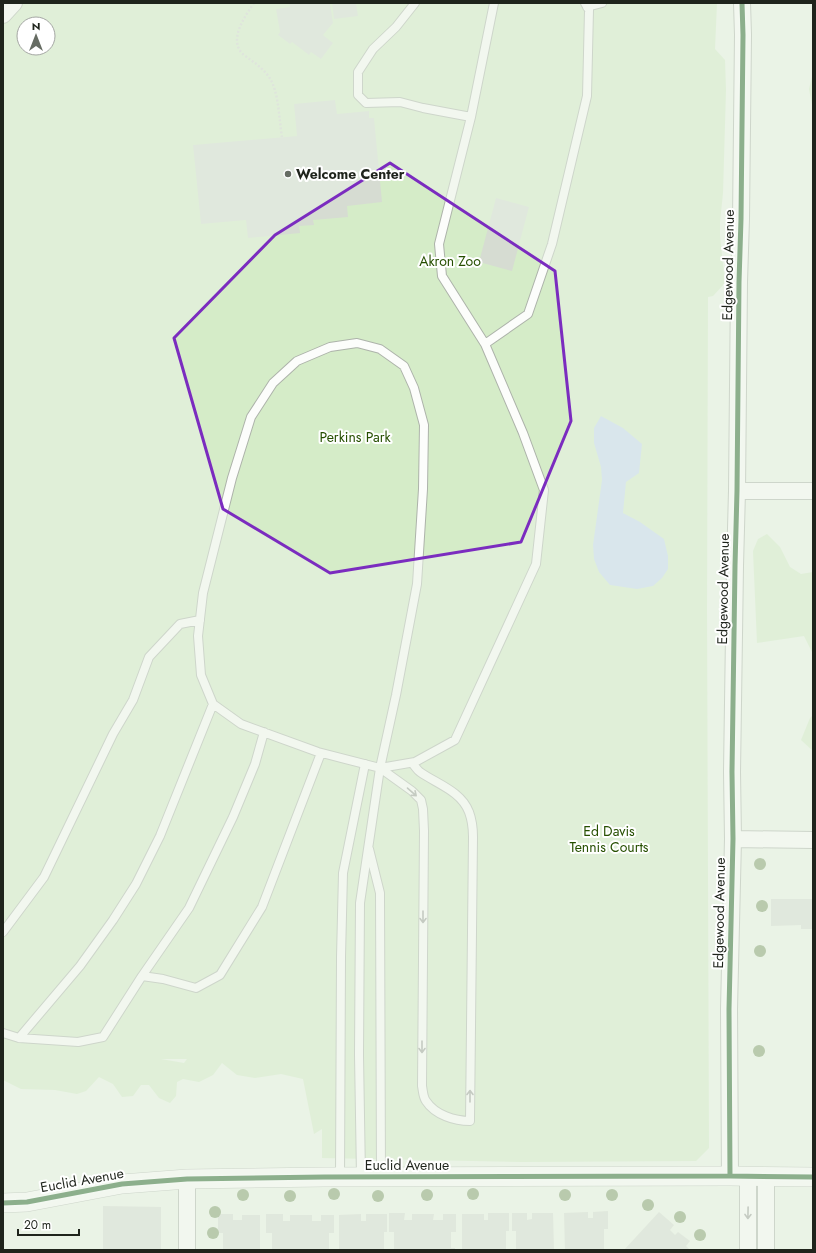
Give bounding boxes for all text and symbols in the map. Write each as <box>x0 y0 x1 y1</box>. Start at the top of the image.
north arrow <box>16 16 56 56</box>
text: N <box>32 18 40 34</box>
place label: Welcome Center <box>296 164 405 184</box>
marker: Welcome Center <box>283 169 293 179</box>
street label: Edgewood Avenue <box>717 209 739 321</box>
park label: Akron Zoo <box>419 251 481 271</box>
park label: Perkins Park <box>319 427 391 447</box>
street label: Edgewood Avenue <box>712 533 734 645</box>
one-way arrow <box>406 787 417 796</box>
park label: Ed Davis Tennis Courts <box>570 821 649 857</box>
street label: Edgewood Avenue <box>708 857 730 969</box>
one-way arrow <box>419 910 427 923</box>
one-way arrow <box>418 1040 426 1053</box>
one-way arrow <box>466 1090 474 1103</box>
street label: Euclid Avenue <box>365 1155 449 1175</box>
street label: Euclid Avenue <box>39 1163 125 1197</box>
one-way arrow <box>744 1206 752 1219</box>
scale bar <box>18 1211 79 1237</box>
text: 20 m <box>24 1216 51 1234</box>

